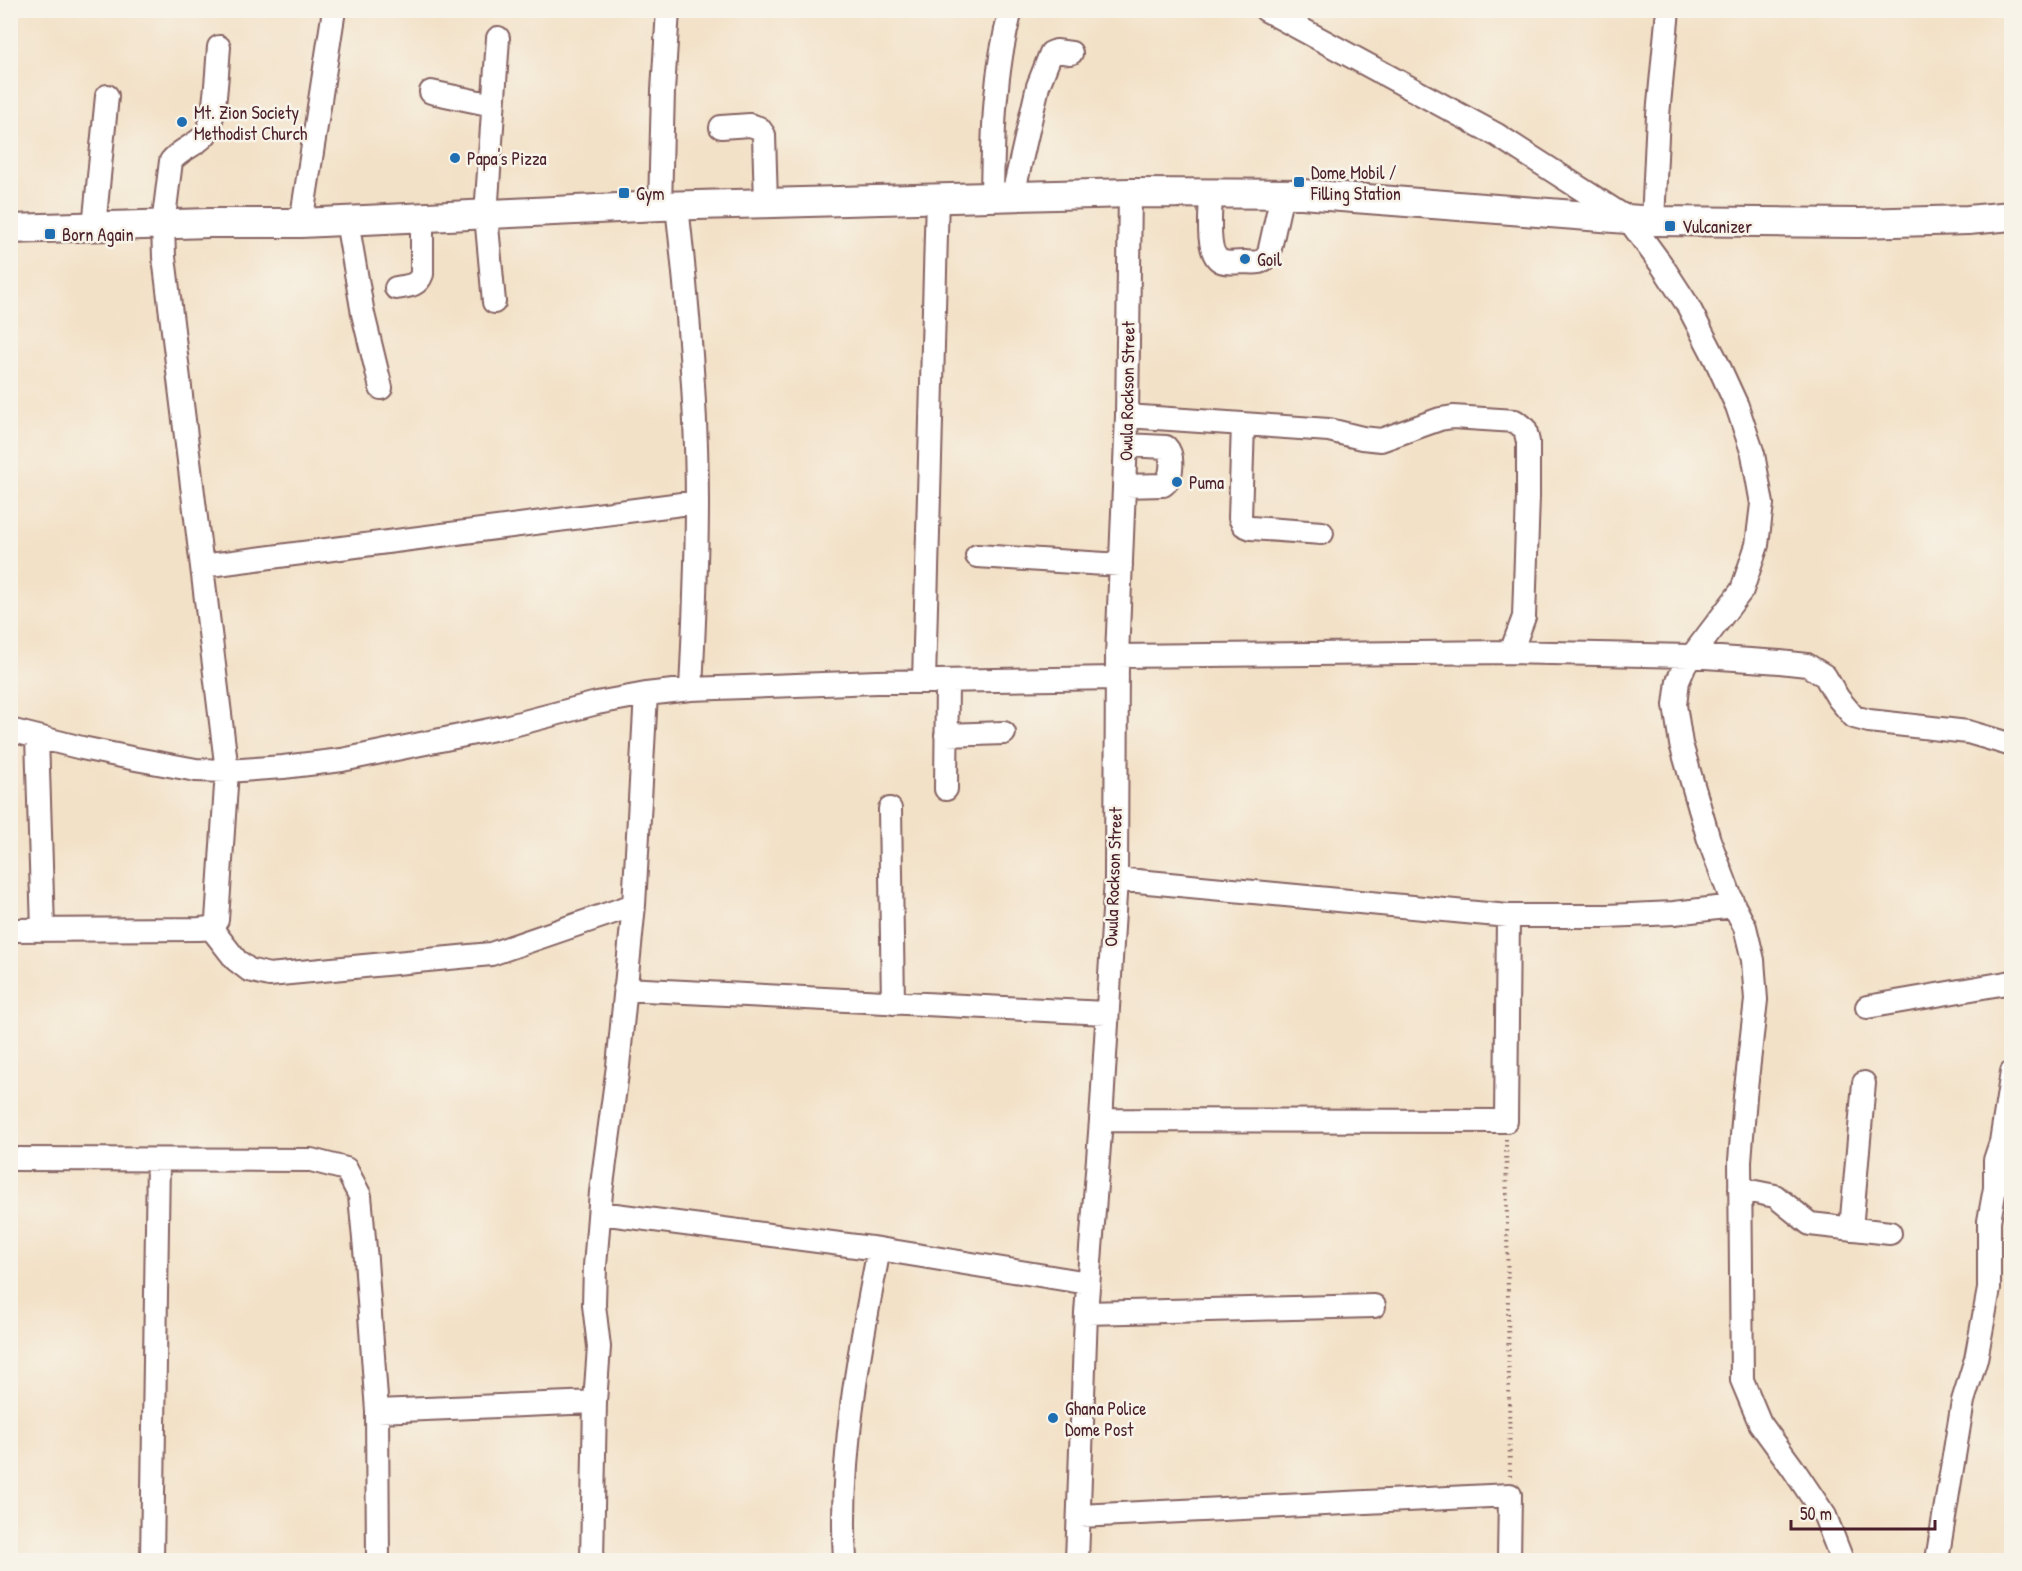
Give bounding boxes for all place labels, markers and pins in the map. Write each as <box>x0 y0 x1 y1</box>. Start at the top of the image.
place label: Mt. Zion Society Methodist Church <box>194 100 308 146</box>
marker: Mt. Zion Society Methodist Church <box>175 115 189 129</box>
place label: Papa's Pizza <box>467 146 547 171</box>
marker: Papa's Pizza <box>448 151 462 165</box>
place label: Dome Mobil / Filling Station <box>1310 160 1401 206</box>
marker: Dome Mobil / Filling Station <box>1292 175 1306 189</box>
place label: Gym <box>636 181 665 206</box>
marker: Gym <box>617 186 631 200</box>
place label: Vulcanizer <box>1682 214 1752 239</box>
marker: Vulcanizer <box>1663 219 1677 233</box>
place label: Born Again <box>62 222 134 247</box>
marker: Born Again <box>43 227 57 241</box>
place label: Goil <box>1257 247 1282 272</box>
marker: Goil <box>1238 252 1252 266</box>
place label: Puma <box>1189 470 1224 495</box>
marker: Puma <box>1170 475 1184 489</box>
place label: Ghana Police Dome Post <box>1065 1396 1146 1442</box>
marker: Ghana Police Dome Post <box>1046 1411 1060 1425</box>

